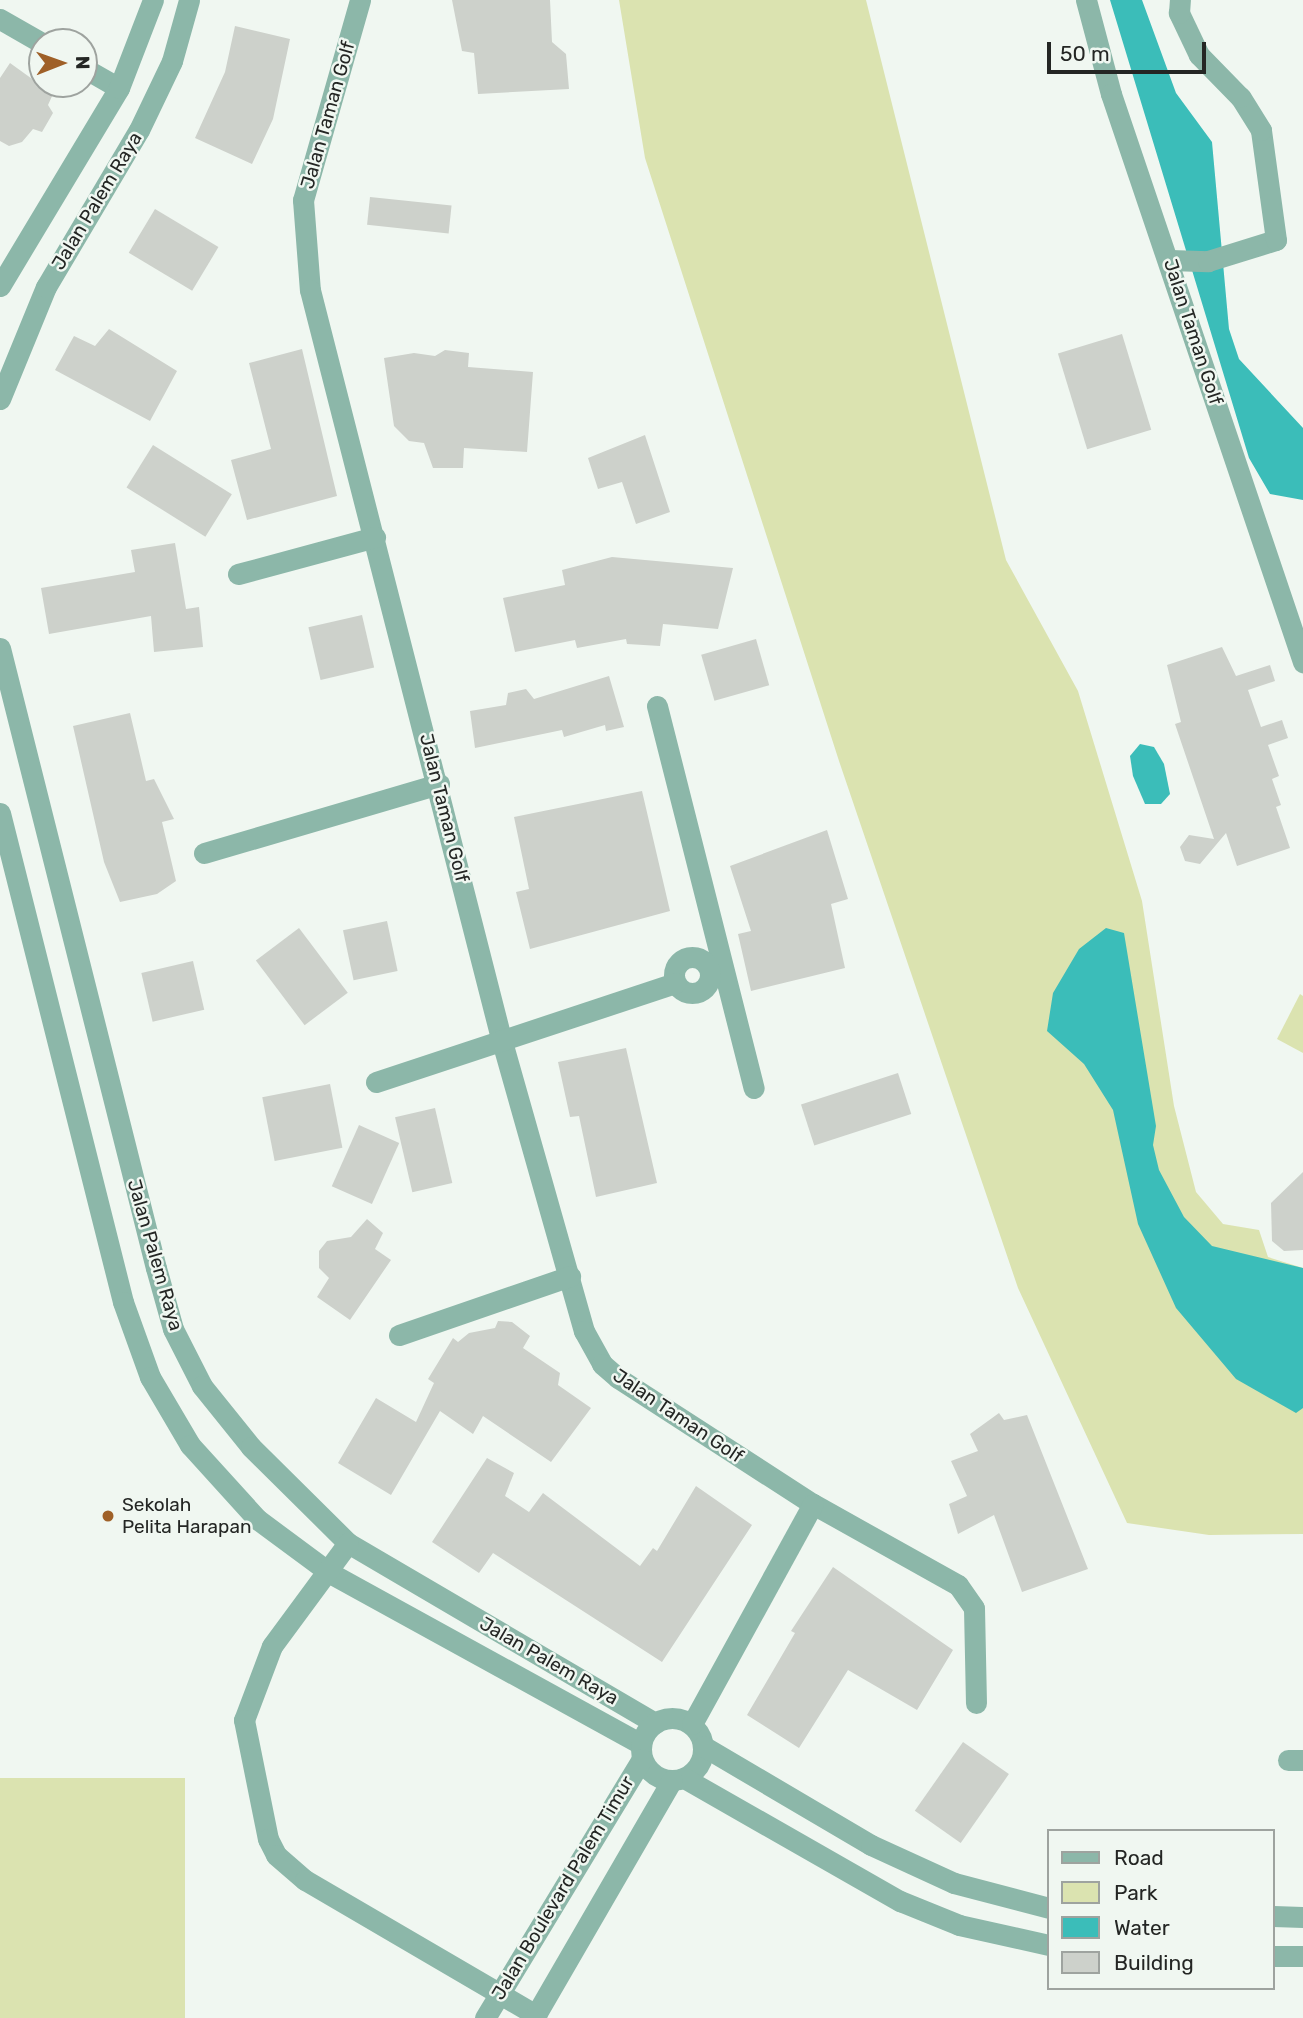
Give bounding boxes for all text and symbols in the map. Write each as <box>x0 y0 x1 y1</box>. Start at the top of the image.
north arrow <box>28 28 98 98</box>
scale bar <box>1051 28 1210 72</box>
street label: Jalan Taman Golf <box>296 38 360 192</box>
text: 50 m <box>1060 41 1110 66</box>
text: N <box>71 56 94 70</box>
street label: Jalan Palem Raya <box>47 128 147 274</box>
street label: Jalan Taman Golf <box>1159 256 1227 408</box>
street label: Jalan Taman Golf <box>414 731 474 885</box>
street label: Jalan Palem Raya <box>122 1177 188 1333</box>
street label: Jalan Taman Golf <box>608 1364 748 1468</box>
place label: Sekolah Pelita Harapan <box>122 1494 251 1538</box>
marker: Sekolah Pelita Harapan <box>100 1508 116 1524</box>
street label: Jalan Palem Raya <box>476 1612 622 1710</box>
street label: Jalan Boulevard Palem Timur <box>487 1772 639 2004</box>
legend <box>1048 1829 1275 1990</box>
text: Road <box>1114 1845 1164 1870</box>
text: Park <box>1114 1880 1158 1905</box>
text: Water <box>1114 1915 1170 1940</box>
text: Building <box>1114 1950 1194 1975</box>

